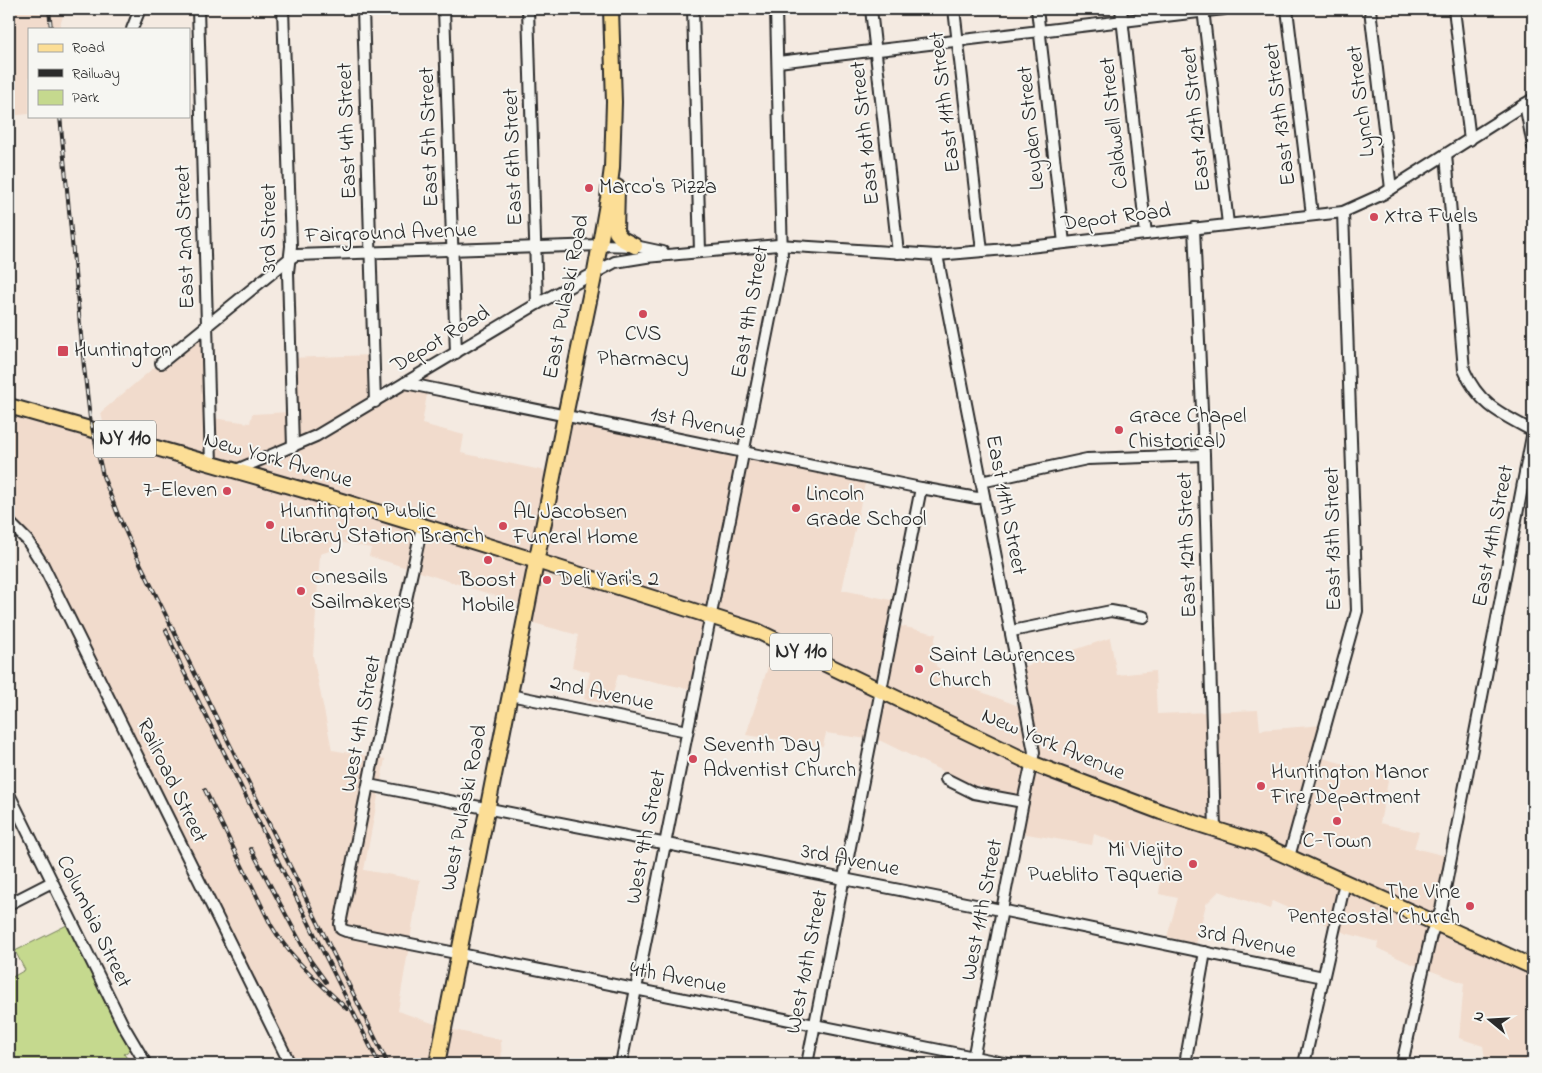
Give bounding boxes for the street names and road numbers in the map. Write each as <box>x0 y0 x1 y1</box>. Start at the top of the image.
street label: East 11th Street <box>921 29 971 174</box>
street label: East 13th Street <box>1256 40 1306 187</box>
street label: Lynch Street <box>1339 43 1386 159</box>
street label: East 12th Street <box>1173 44 1221 193</box>
street label: Caldwell Street <box>1092 55 1138 191</box>
street label: East 10th Street <box>842 59 889 207</box>
street label: East 4th Street <box>330 61 366 200</box>
street label: Leyden Street <box>1009 64 1055 192</box>
street label: East 5th Street <box>412 66 448 208</box>
street label: East 6th Street <box>496 87 532 226</box>
street label: East 2nd Street <box>167 164 205 310</box>
street label: 3rd Street <box>254 183 286 273</box>
street label: Depot Road <box>1058 195 1173 241</box>
street label: East Pulaski Road <box>535 212 599 382</box>
street label: Fairground Avenue <box>303 215 478 254</box>
street label: East 9th Street <box>724 242 779 381</box>
street label: Depot Road <box>385 298 496 383</box>
street label: 1st Avenue <box>647 399 749 449</box>
road number: NY 110 <box>94 420 156 458</box>
street label: New York Avenue <box>200 424 356 498</box>
street label: East 11th Street <box>976 432 1034 578</box>
street label: East 14th Street <box>1465 462 1524 610</box>
street label: East 13th Street <box>1317 466 1351 611</box>
street label: East 12th Street <box>1169 471 1207 619</box>
road number: NY 110 <box>770 634 832 670</box>
street label: West 4th Street <box>333 652 391 795</box>
street label: 2nd Avenue <box>547 667 657 721</box>
street label: New York Avenue <box>976 700 1130 790</box>
street label: Railroad Street <box>127 713 215 849</box>
street label: West Pulaski Road <box>433 722 497 894</box>
street label: West 9th Street <box>618 766 676 907</box>
street label: 3rd Avenue <box>798 836 902 886</box>
street label: West 11th Street <box>954 836 1013 984</box>
street label: Columbia Street <box>47 850 139 995</box>
street label: West 10th Street <box>778 887 838 1037</box>
street label: 3rd Avenue <box>1195 916 1299 968</box>
street label: 4th Avenue <box>627 954 729 1004</box>

